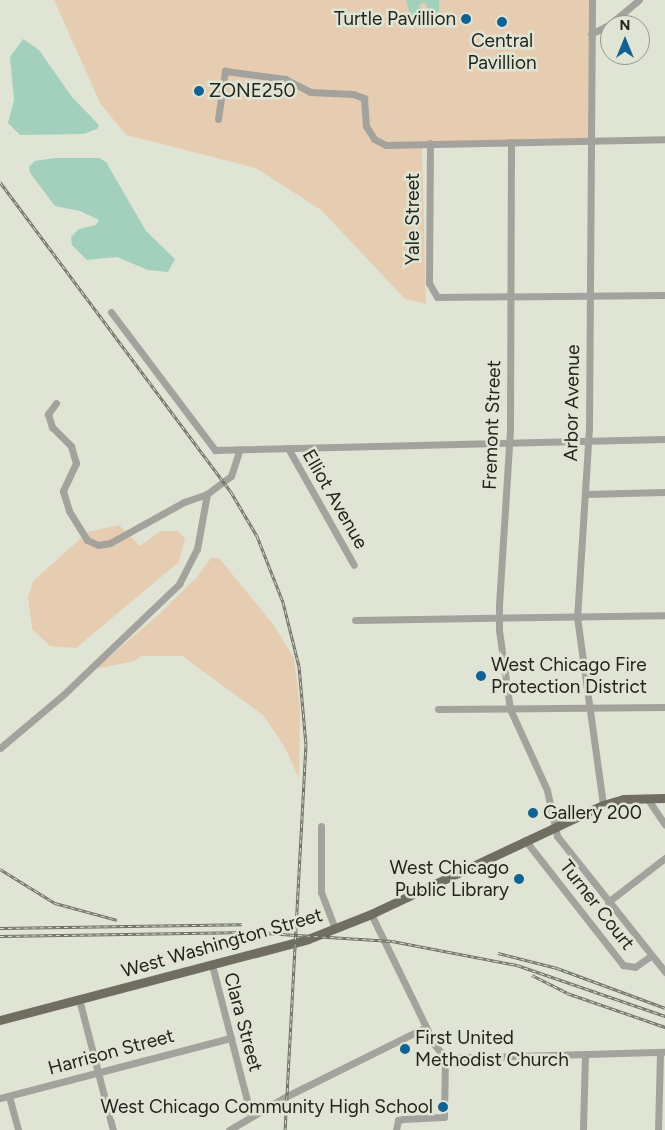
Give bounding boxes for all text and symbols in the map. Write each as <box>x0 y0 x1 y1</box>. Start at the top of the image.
place label: Turtle Pavillion <box>334 8 456 30</box>
marker: Turtle Pavillion <box>460 13 472 25</box>
north arrow <box>600 15 650 65</box>
marker: Central Pavillion <box>496 16 508 28</box>
text: N <box>620 17 630 34</box>
place label: Central Pavillion <box>467 30 537 74</box>
place label: ZONE250 <box>209 80 296 102</box>
marker: ZONE250 <box>193 85 205 97</box>
street label: Yale Street <box>402 173 424 265</box>
street label: Arbor Avenue <box>560 344 584 462</box>
street label: Fremont Street <box>478 360 506 490</box>
street label: Elliot Avenue <box>297 445 373 553</box>
place label: West Chicago Fire Protection District <box>491 654 647 698</box>
marker: West Chicago Fire Protection District <box>475 670 487 682</box>
place label: Gallery 200 <box>543 802 642 824</box>
marker: Gallery 200 <box>527 807 539 819</box>
street label: Turner Court <box>555 856 639 954</box>
place label: West Chicago Public Library <box>390 857 509 901</box>
marker: West Chicago Public Library <box>513 873 525 885</box>
street label: West Washington Street <box>119 903 325 983</box>
street label: Clara Street <box>219 970 267 1074</box>
street label: Harrison Street <box>45 1024 177 1080</box>
place label: First United Methodist Church <box>415 1027 569 1071</box>
marker: First United Methodist Church <box>399 1043 411 1055</box>
place label: West Chicago Community High School <box>100 1096 433 1118</box>
marker: West Chicago Community High School <box>437 1101 449 1113</box>

